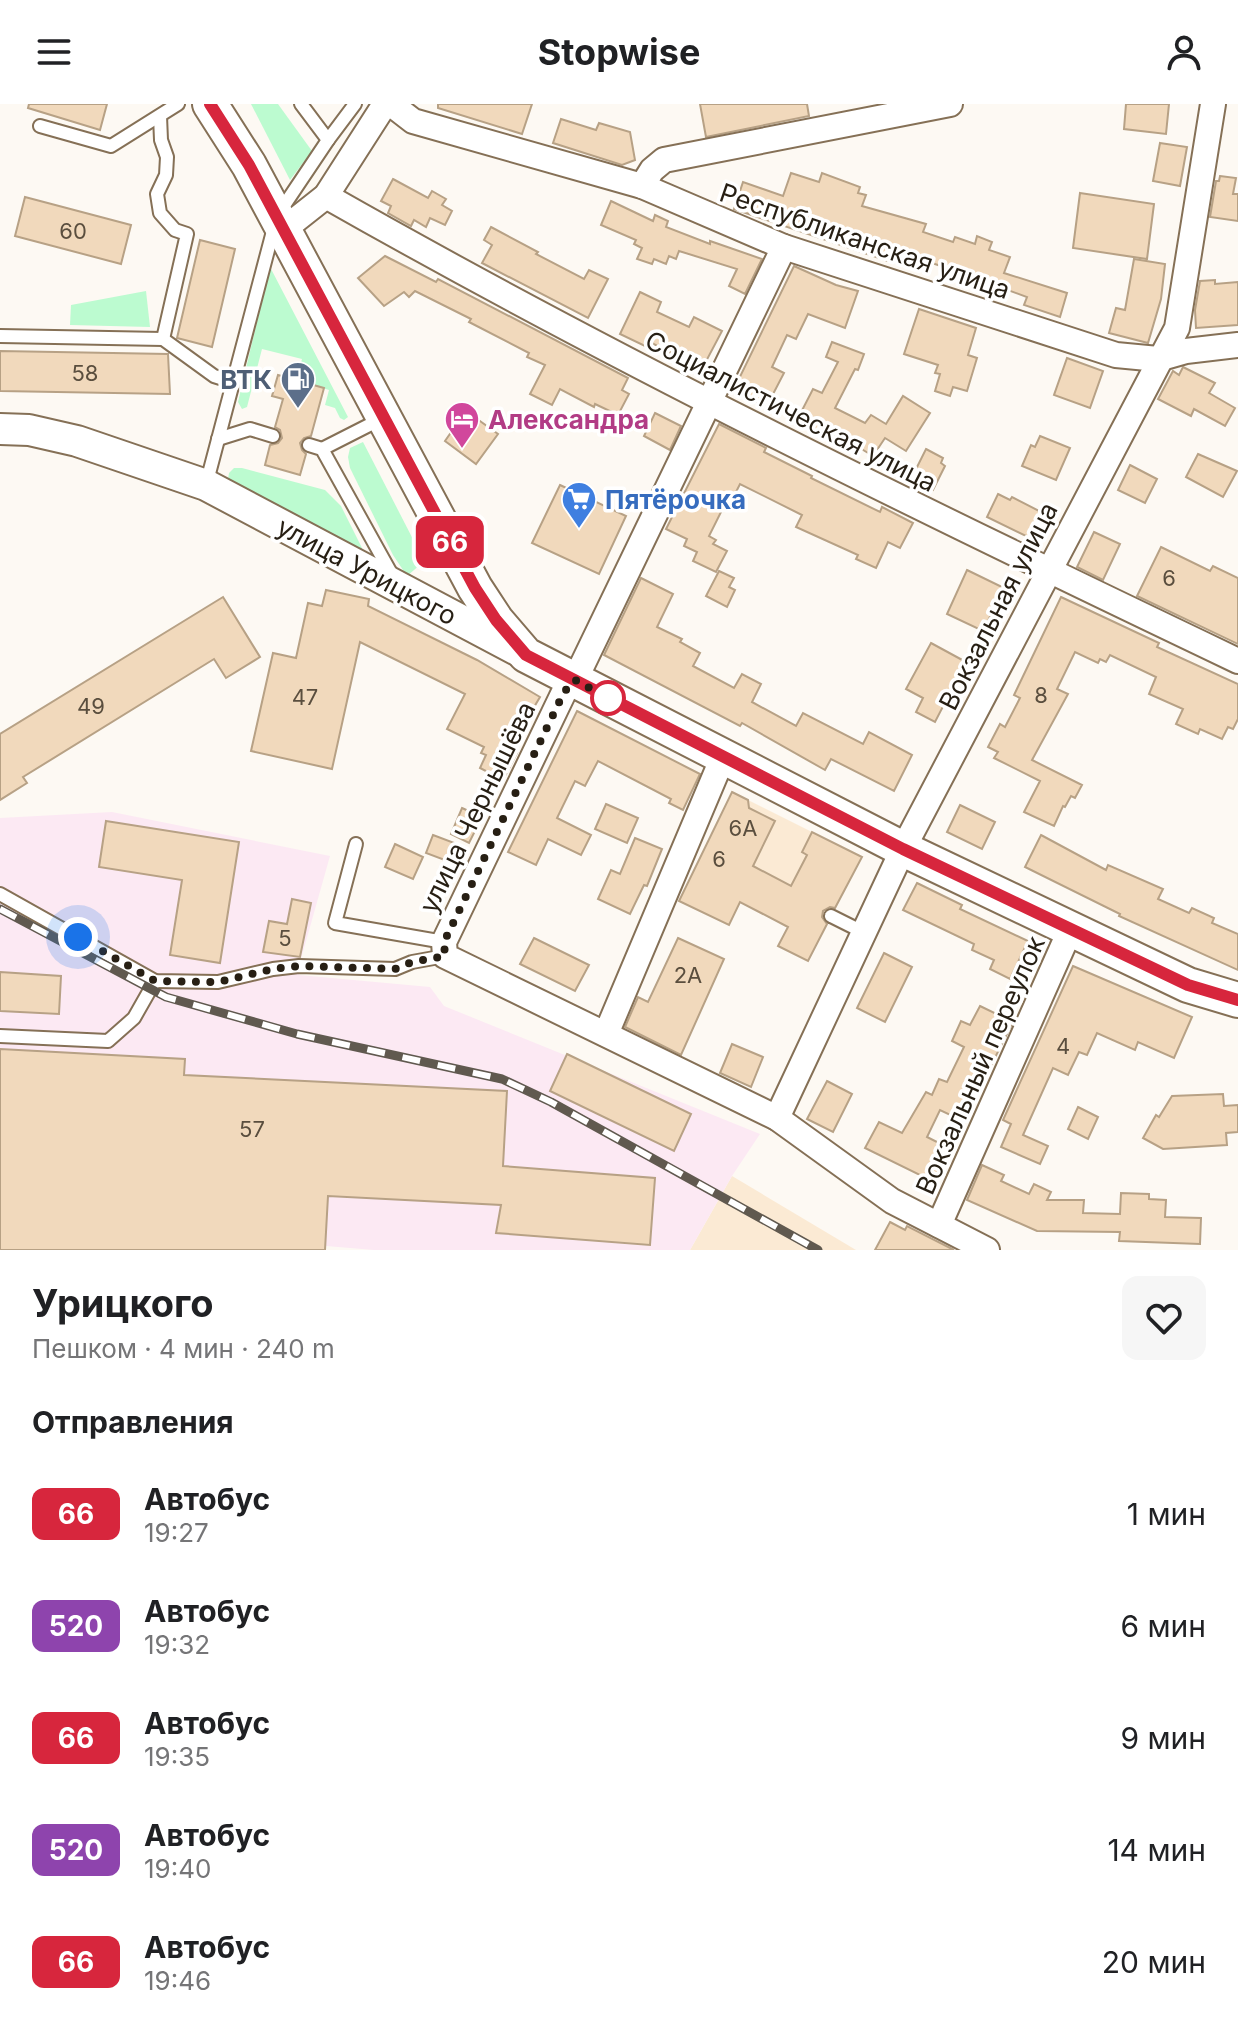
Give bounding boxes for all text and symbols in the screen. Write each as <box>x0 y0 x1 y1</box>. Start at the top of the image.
icon: menu <box>32 30 76 74</box>
text: Stopwise <box>538 30 700 74</box>
icon: person <box>1162 30 1206 74</box>
street label: Республиканская улица <box>716 177 1014 305</box>
house number: 60 <box>59 218 87 244</box>
street label: Социалистическая улица <box>640 324 942 498</box>
house number: 58 <box>72 360 98 386</box>
fuel station icon: ВТК <box>279 360 317 410</box>
place label: ВТК <box>220 364 272 395</box>
hotel icon: Александра <box>443 400 481 450</box>
place label: Александра <box>488 404 649 435</box>
supermarket icon: Пятёрочка <box>560 480 598 530</box>
place label: Пятёрочка <box>605 484 746 515</box>
street label: Вокзальная улица <box>932 497 1064 715</box>
street label: улица Урицкого <box>272 511 462 631</box>
line badge: 66 <box>414 516 486 568</box>
text: 66 <box>432 525 468 559</box>
house number: 6 <box>1162 565 1176 591</box>
unlabelled marker <box>591 681 625 715</box>
house number: 8 <box>1034 682 1048 708</box>
house number: 47 <box>292 684 318 710</box>
house number: 49 <box>77 693 105 719</box>
street label: улица Чернышёва <box>412 696 542 918</box>
house number: 6А <box>729 815 757 841</box>
house number: 6 <box>712 846 726 872</box>
your location <box>58 917 98 957</box>
house number: 5 <box>278 925 292 951</box>
street label: Вокзальный переулок <box>909 931 1051 1199</box>
house number: 2А <box>674 962 702 988</box>
house number: 4 <box>1056 1033 1070 1059</box>
house number: 57 <box>239 1116 265 1142</box>
button: heart <box>1122 1276 1206 1360</box>
text: Урицкого <box>32 1280 214 1326</box>
text: Пешком · 4 мин · 240 m <box>32 1333 335 1364</box>
text: Отправления <box>32 1404 234 1440</box>
text: Автобус <box>144 1481 270 1517</box>
text: 1 мин <box>1127 1496 1206 1532</box>
text: 66 <box>58 1497 94 1531</box>
text: 19:27 <box>144 1517 209 1548</box>
text: Автобус <box>144 1593 270 1629</box>
text: 6 мин <box>1120 1608 1206 1644</box>
text: 520 <box>49 1609 103 1643</box>
text: 19:32 <box>144 1629 210 1660</box>
text: Автобус <box>144 1705 270 1741</box>
text: 9 мин <box>1120 1720 1206 1756</box>
text: 66 <box>58 1721 94 1755</box>
text: 19:35 <box>144 1741 210 1772</box>
text: Автобус <box>144 1817 270 1853</box>
text: 14 мин <box>1107 1832 1206 1868</box>
text: 520 <box>49 1833 103 1867</box>
text: 19:40 <box>144 1853 211 1884</box>
text: Автобус <box>144 1929 270 1965</box>
text: 20 мин <box>1102 1944 1206 1980</box>
text: 66 <box>58 1945 94 1979</box>
text: 19:46 <box>144 1965 211 1996</box>

